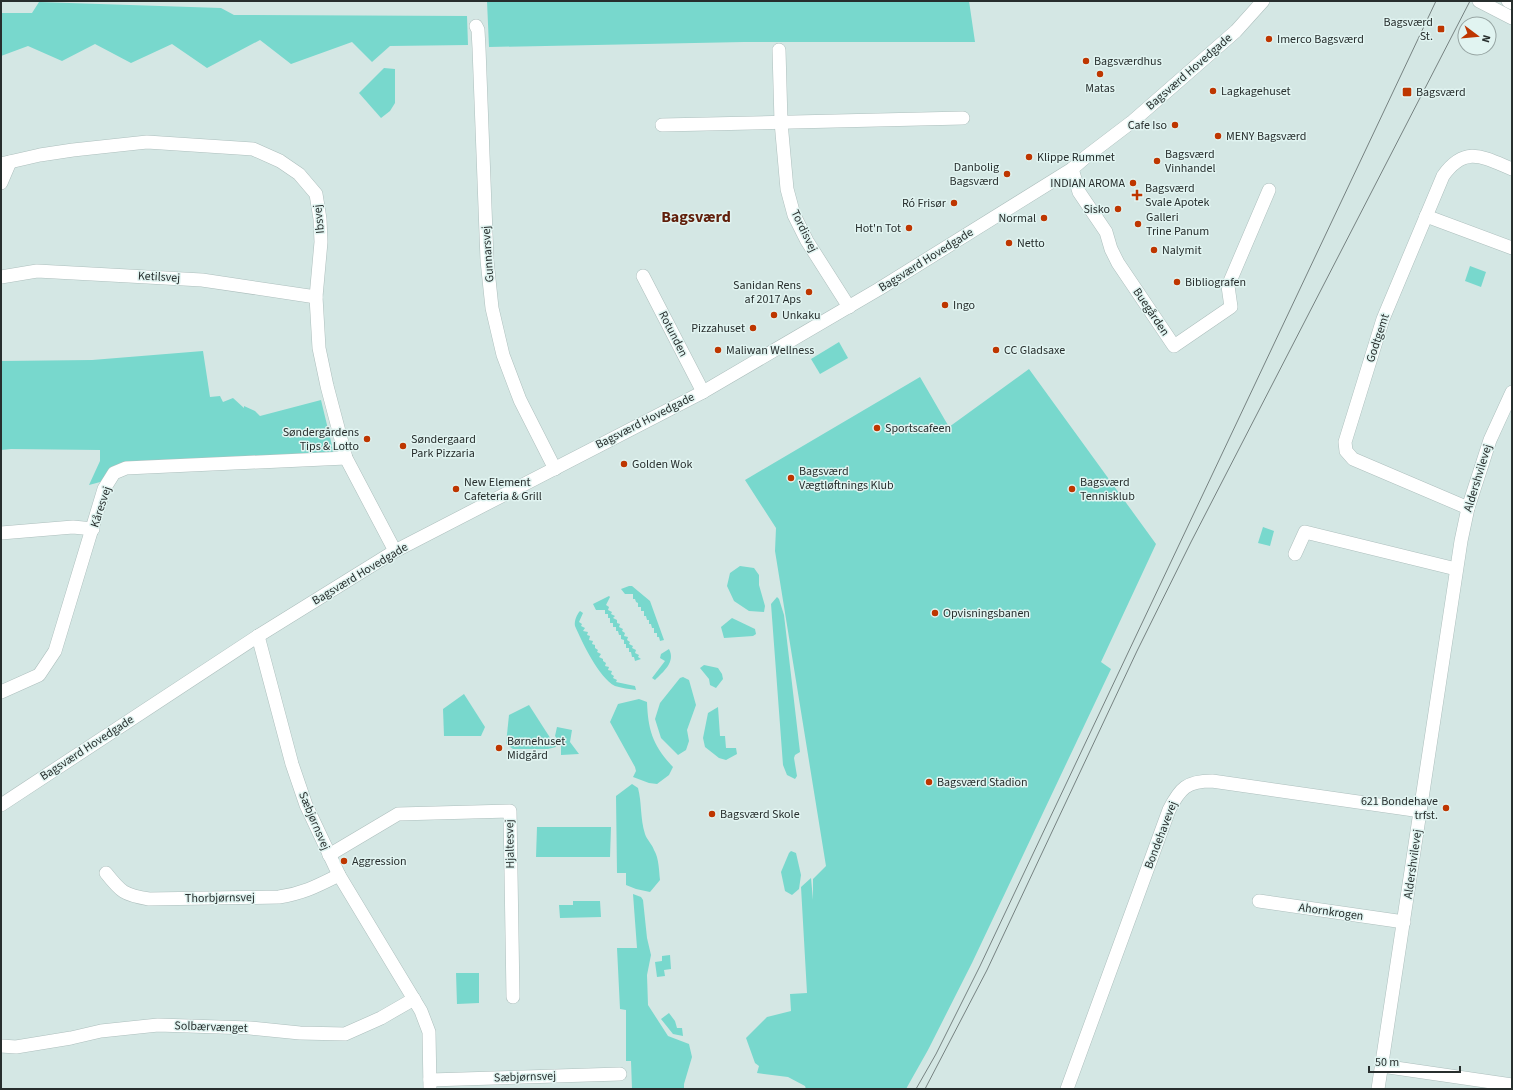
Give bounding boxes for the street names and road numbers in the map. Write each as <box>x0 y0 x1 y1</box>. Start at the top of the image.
street label: Bagsværd Hovedgade <box>1142 30 1236 114</box>
street label: Ibsvej <box>309 204 329 234</box>
street label: Tordisvej <box>786 207 822 255</box>
street label: Bagsværd Hovedgade <box>875 224 977 296</box>
street label: Gunnarsvej <box>478 225 498 283</box>
street label: Ketilsvej <box>137 267 181 287</box>
street label: Buegården <box>1129 285 1173 339</box>
street label: Rotunden <box>654 308 692 360</box>
street label: Godtgemt <box>1362 311 1394 365</box>
street label: Bagsværd Hovedgade <box>593 389 697 453</box>
street label: Aldershvilevej <box>1460 442 1496 514</box>
street label: Kåresvej <box>86 484 116 530</box>
street label: Bagsværd Hovedgade <box>309 539 411 609</box>
street label: Bagsværd Hovedgade <box>37 711 137 785</box>
street label: Sæbjørnsvej <box>294 789 334 853</box>
street label: Bondehavevej <box>1140 799 1182 871</box>
street label: Hjaltesvej <box>501 819 519 869</box>
street label: Aldershvilevej <box>1400 828 1426 900</box>
street label: Thorbjørnsvej <box>185 889 255 907</box>
street label: Ahornkrogen <box>1298 899 1364 925</box>
street label: Solbærvænget <box>174 1017 248 1037</box>
street label: Sæbjørnsvej <box>494 1067 556 1087</box>

